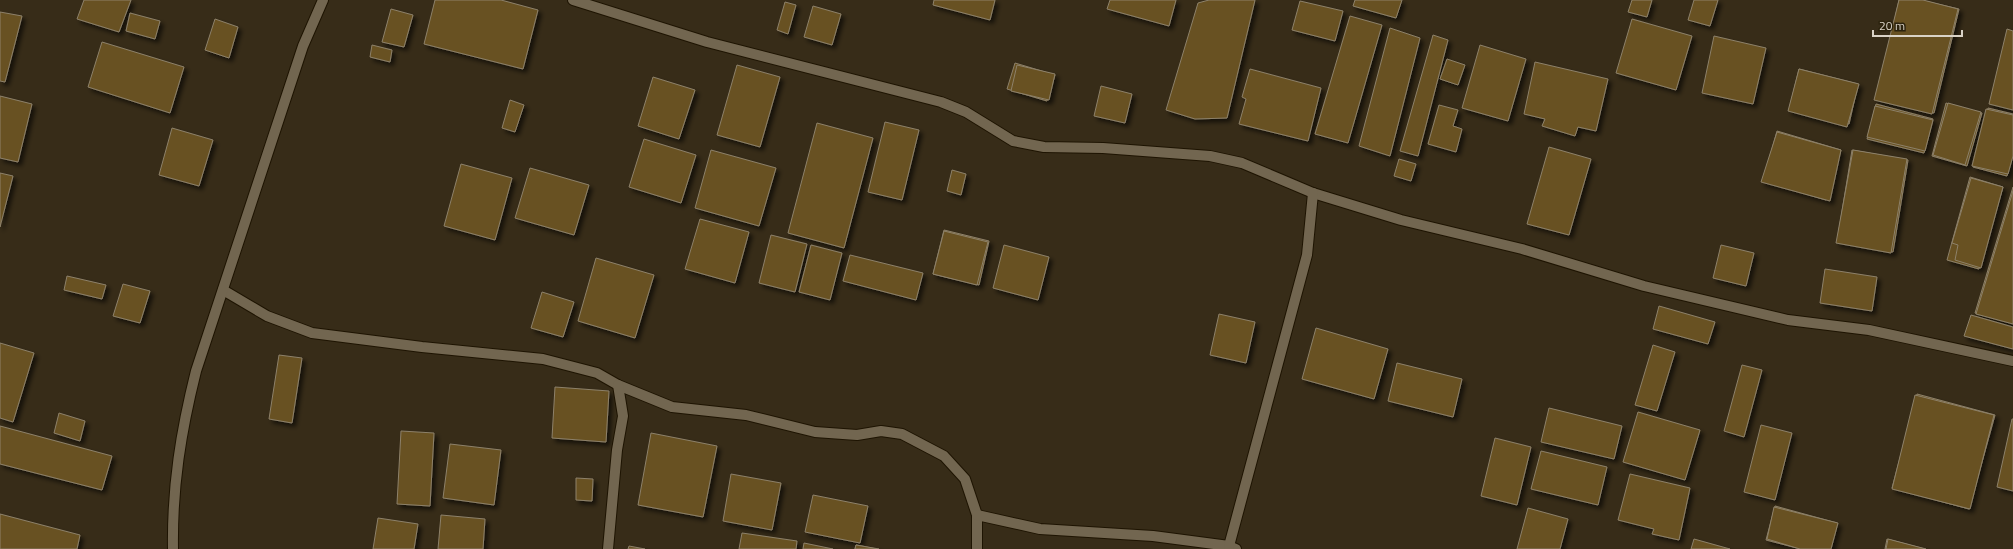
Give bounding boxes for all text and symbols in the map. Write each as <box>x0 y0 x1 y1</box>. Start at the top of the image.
scale bar <box>1873 12 1962 38</box>
text: 20 m <box>1879 16 1905 35</box>

